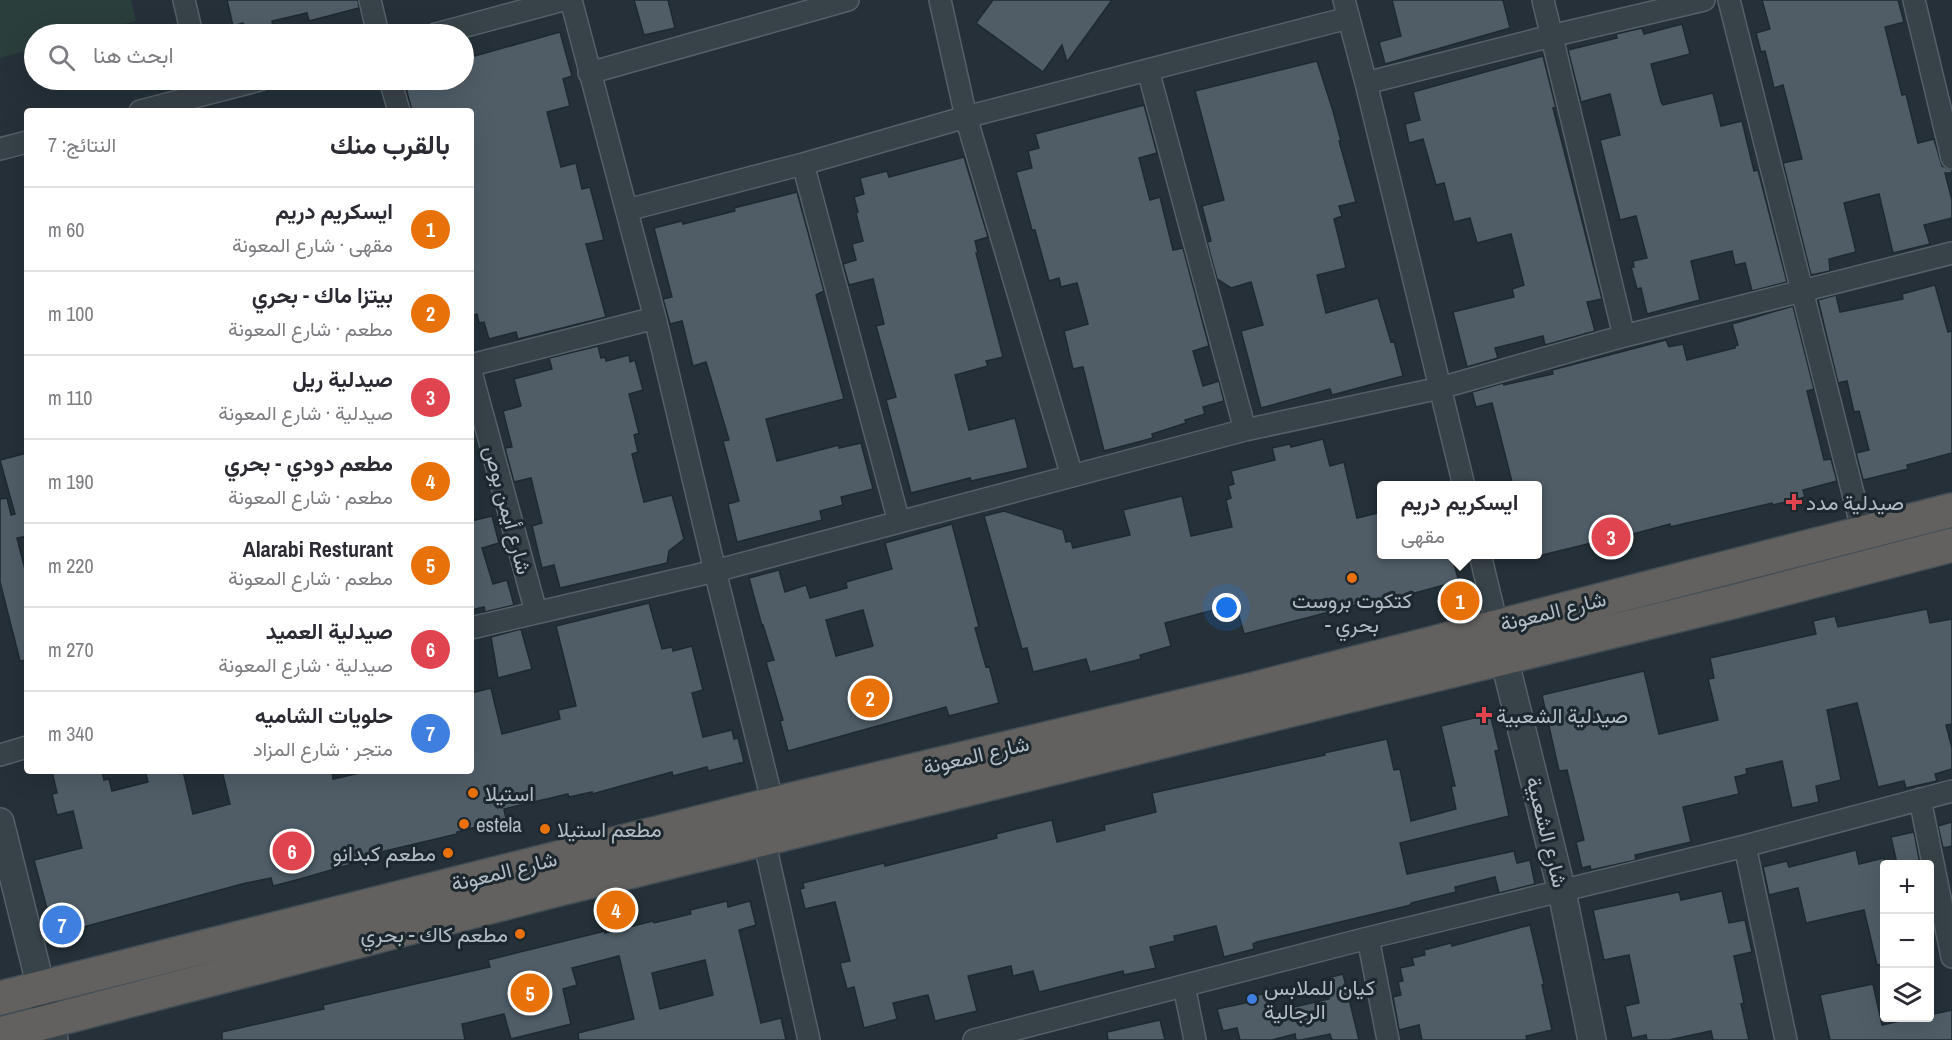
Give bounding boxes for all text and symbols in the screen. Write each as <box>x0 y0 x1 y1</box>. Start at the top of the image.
search box <box>24 24 474 90</box>
text: ابحث هنا <box>93 40 174 70</box>
icon: search <box>45 41 78 74</box>
text: بالقرب منك <box>330 127 450 162</box>
text: النتائج: 7 <box>48 131 116 158</box>
text: ايسكريم دريم <box>275 196 393 226</box>
text: 60 m <box>48 216 84 243</box>
text: 1 <box>426 216 435 243</box>
text: مقهى · شارع المعونة <box>232 231 393 258</box>
text: بيتزا ماك - بحري <box>252 280 393 310</box>
text: 100 m <box>48 300 94 327</box>
text: 2 <box>426 300 435 327</box>
text: مطعم · شارع المعونة <box>228 315 393 342</box>
text: صيدلية ريل <box>292 364 393 394</box>
text: 110 m <box>48 384 92 411</box>
text: 3 <box>426 384 435 411</box>
text: صيدلية · شارع المعونة <box>218 399 393 426</box>
street label: شارع أيمن بوص <box>477 442 539 578</box>
text: مطعم دودي - بحري <box>224 448 393 478</box>
text: 190 m <box>48 468 94 495</box>
text: 4 <box>426 468 435 495</box>
popup <box>1377 481 1542 559</box>
text: مطعم · شارع المعونة <box>228 483 393 510</box>
text: ايسكريم دريم <box>1401 487 1518 517</box>
place label: صيدلية مدد <box>1806 488 1904 517</box>
marker: صيدلية مدد <box>1787 495 1801 509</box>
pin: 3 <box>1592 514 1630 560</box>
text: مقهى <box>1401 522 1445 549</box>
text: Alarabi Resturant <box>243 534 393 564</box>
text: 220 m <box>48 552 94 579</box>
text: 5 <box>426 552 435 579</box>
text: مطعم · شارع المعونة <box>228 564 393 591</box>
marker: كتكوت بروست - بحري <box>1345 571 1359 585</box>
pin: 1 <box>1440 578 1480 624</box>
street label: شارع المعونة <box>1497 584 1609 638</box>
place label: كتكوت بروست - بحري <box>1292 586 1412 642</box>
your location <box>1212 593 1241 622</box>
text: صيدلية العميد <box>266 616 393 646</box>
text: 270 m <box>48 636 94 663</box>
text: 6 <box>426 636 435 663</box>
text: صيدلية · شارع المعونة <box>218 651 393 678</box>
pin: 2 <box>850 676 890 720</box>
text: حلويات الشاميه <box>255 700 393 730</box>
place label: صيدلية الشعبية <box>1496 701 1628 730</box>
marker: صيدلية الشعبية <box>1477 708 1491 722</box>
text: 340 m <box>48 720 94 747</box>
text: 7 <box>426 720 435 747</box>
street label: شارع المعونة <box>920 729 1032 781</box>
text: متجر · شارع المزاد <box>253 735 393 762</box>
street label: شارع الشعبية <box>1519 773 1575 891</box>
place label: استيلا <box>485 779 534 808</box>
marker: استيلا <box>466 786 480 800</box>
place label: estela <box>476 810 522 839</box>
place label: مطعم استيلا <box>557 815 662 844</box>
marker: estela <box>457 817 471 831</box>
marker: مطعم استيلا <box>538 822 552 836</box>
pin: 6 <box>272 828 312 874</box>
place label: مطعم كبدانو <box>333 839 436 868</box>
street label: شارع المعونة <box>448 844 560 898</box>
marker: مطعم كبدانو <box>441 846 455 860</box>
map controls <box>1880 860 1934 1022</box>
button: + <box>1880 860 1934 914</box>
pin: 4 <box>596 888 636 932</box>
pin: 7 <box>42 902 82 948</box>
button: − <box>1880 914 1934 968</box>
place label: مطعم كاك - بحري <box>360 920 508 952</box>
marker: مطعم كاك - بحري <box>513 927 527 941</box>
button: layers <box>1880 968 1934 1022</box>
pin: 5 <box>510 970 550 1016</box>
place label: كيان للملابس الرجالية <box>1264 973 1375 1026</box>
marker: كيان للملابس الرجالية <box>1245 992 1259 1006</box>

